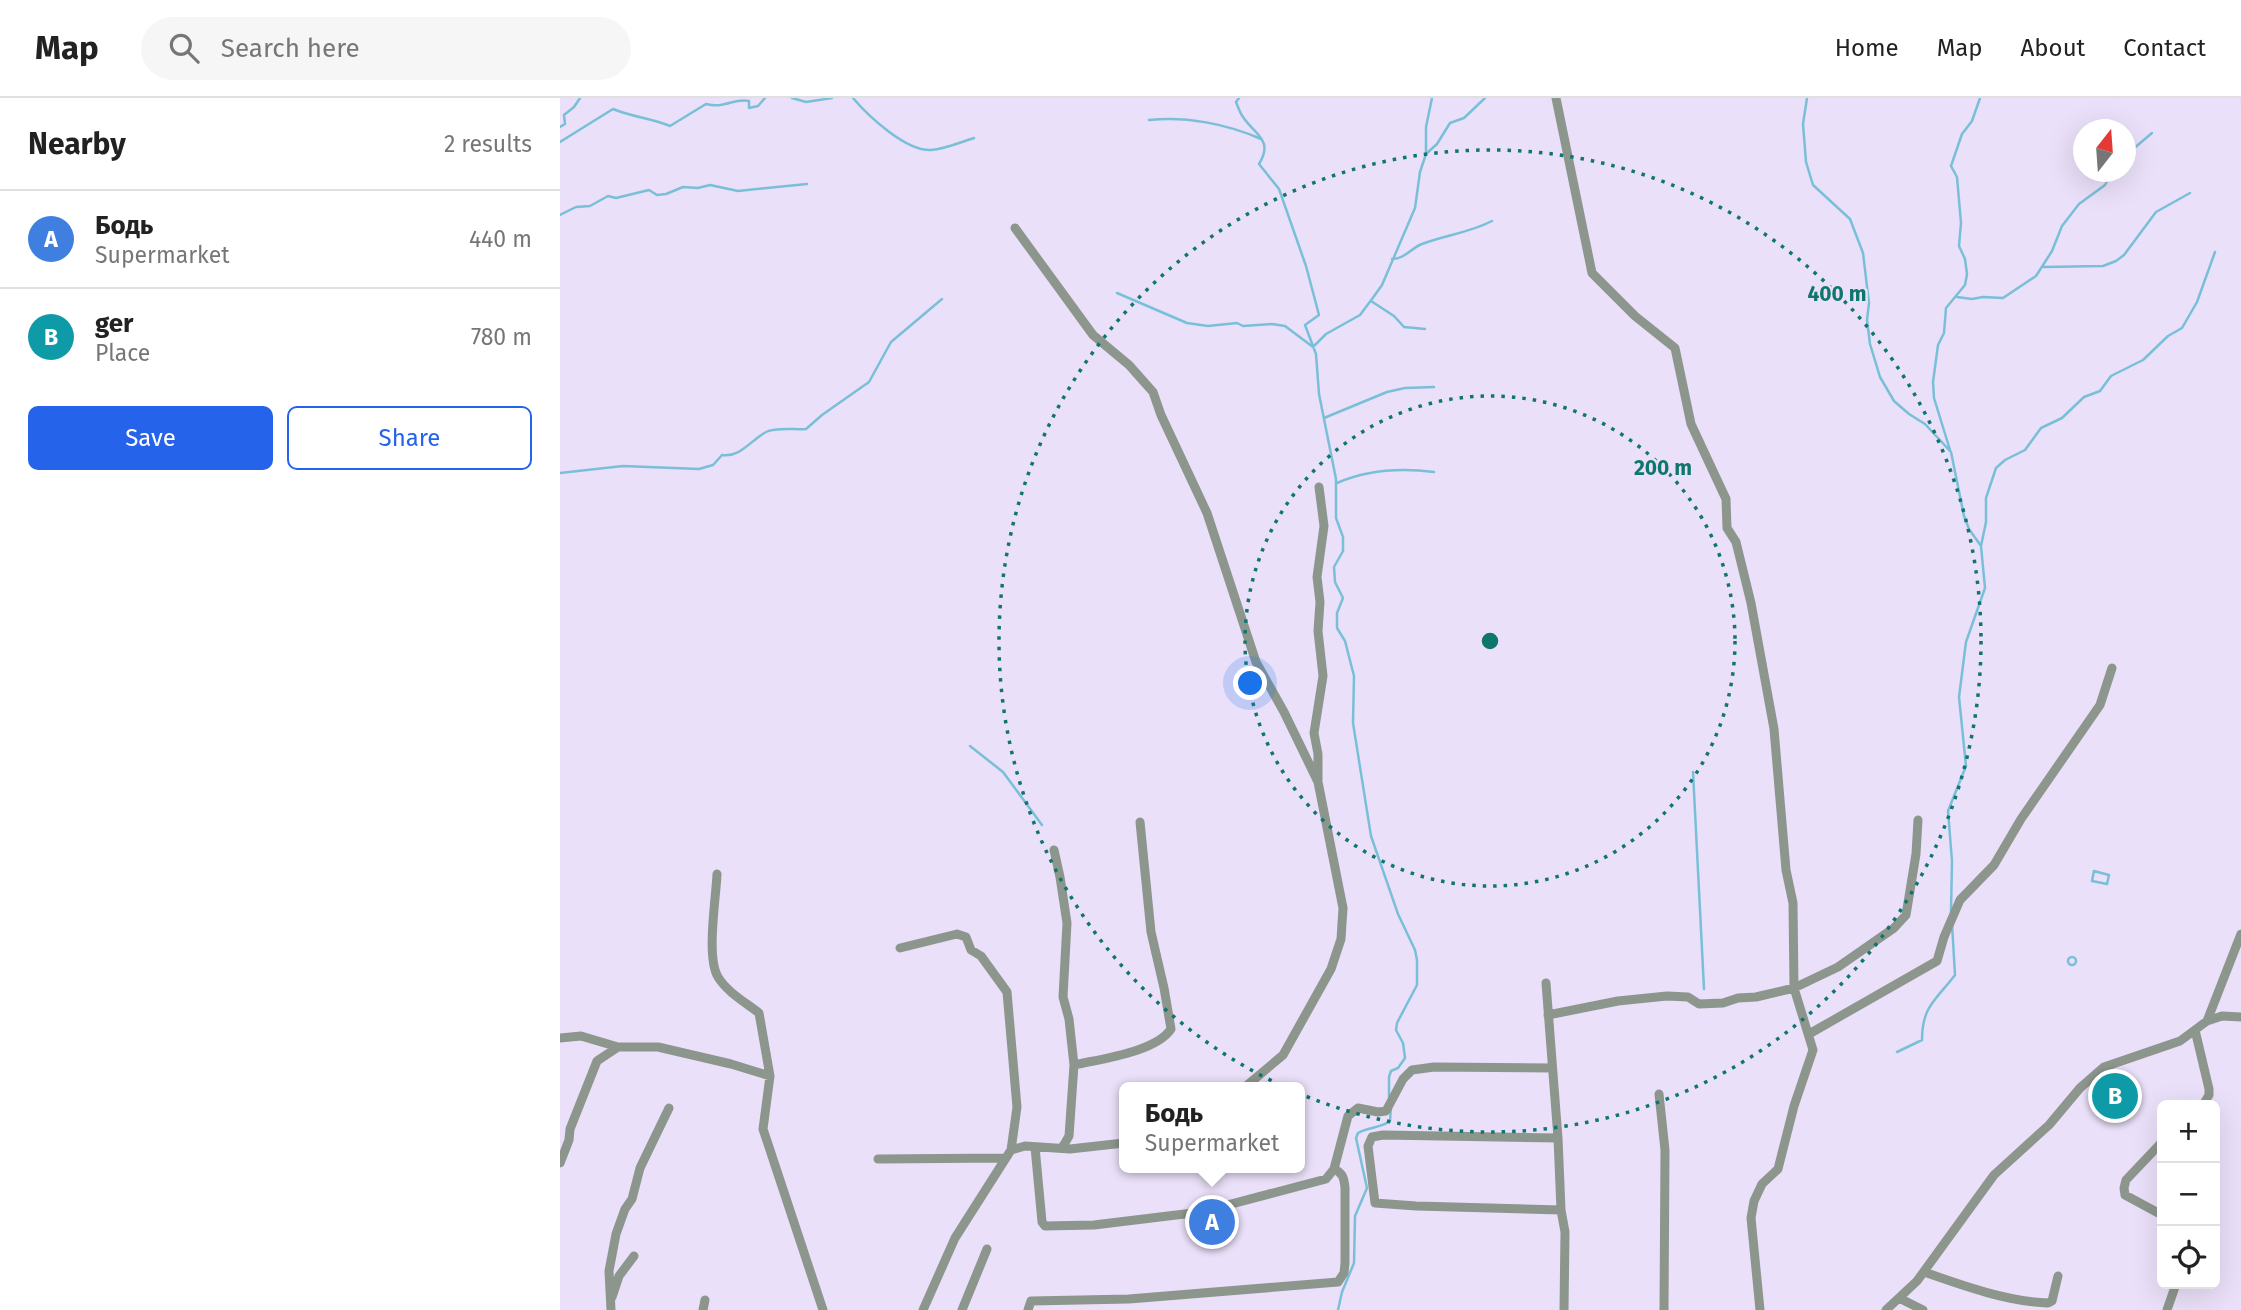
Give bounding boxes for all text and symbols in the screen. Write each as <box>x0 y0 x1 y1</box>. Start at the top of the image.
search box <box>141 17 631 80</box>
text: Map <box>35 28 99 68</box>
icon: search <box>165 29 203 67</box>
text: Search here <box>221 33 360 64</box>
text: Home <box>1835 34 1899 62</box>
text: Map <box>1937 34 1983 62</box>
text: About <box>2021 34 2085 62</box>
text: Contact <box>2123 34 2206 62</box>
north arrow <box>2073 119 2136 182</box>
text: Nearby <box>28 126 126 162</box>
text: 2 results <box>444 130 532 158</box>
text: Бодь <box>95 210 153 241</box>
text: A <box>44 225 58 253</box>
text: 440 m <box>469 225 532 253</box>
text: Supermarket <box>95 241 230 269</box>
text: 400 m <box>1807 281 1867 307</box>
text: ger <box>95 308 134 339</box>
text: B <box>44 323 58 351</box>
text: 780 m <box>471 323 532 351</box>
text: Place <box>95 339 150 367</box>
button: Save <box>28 406 273 470</box>
button: Share <box>287 406 532 470</box>
text: 200 m <box>1634 455 1692 481</box>
centre of rings <box>1478 629 1502 653</box>
your location <box>1233 666 1267 700</box>
pin: B <box>2092 1070 2138 1122</box>
popup <box>1119 1082 1305 1173</box>
text: Бодь <box>1145 1098 1203 1129</box>
map controls <box>2157 1100 2220 1289</box>
button: + <box>2157 1100 2220 1163</box>
text: Supermarket <box>1145 1129 1279 1157</box>
button: − <box>2157 1163 2220 1226</box>
pin: A <box>1189 1196 1235 1248</box>
button: locate <box>2157 1226 2220 1289</box>

